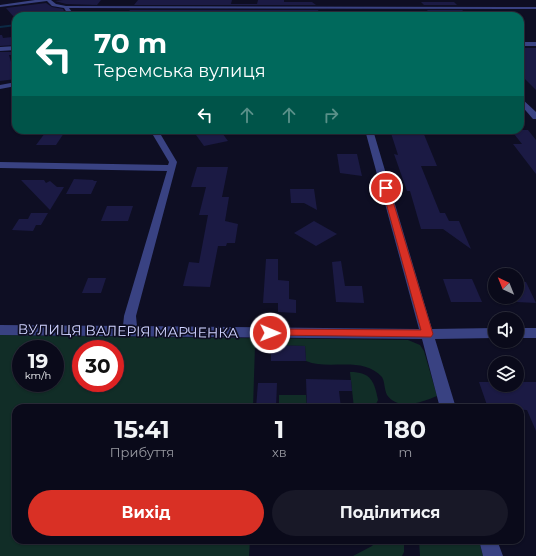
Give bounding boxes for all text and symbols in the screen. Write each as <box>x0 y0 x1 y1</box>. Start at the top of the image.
text: 70 m <box>94 26 167 60</box>
icon: left <box>28 28 80 80</box>
text: Теремська вулиця <box>94 60 266 82</box>
icon: left <box>194 104 216 126</box>
icon: ahead <box>236 104 258 126</box>
icon: ahead <box>278 104 300 126</box>
icon: right <box>320 104 342 126</box>
pin <box>369 171 403 205</box>
icon: arrive <box>375 177 397 199</box>
north arrow <box>488 268 524 304</box>
map controls <box>488 268 524 392</box>
position arrow <box>249 312 291 354</box>
button: sound <box>488 312 524 348</box>
street label: ВУЛИЦЯ ВАЛЕРІЯ МАРЧЕНКА <box>18 320 239 342</box>
speed limit sign: 30 <box>72 340 124 392</box>
text: 19 <box>28 349 48 373</box>
button: layers <box>488 356 524 392</box>
text: km/h <box>25 369 51 382</box>
text: 15:41 <box>114 415 170 444</box>
text: 1 <box>275 415 284 444</box>
text: 180 <box>385 415 426 444</box>
text: Прибуття <box>110 444 174 460</box>
text: хв <box>272 444 287 460</box>
text: m <box>398 444 412 460</box>
button: Вихід <box>28 490 264 536</box>
button: Поділитися <box>272 490 508 536</box>

